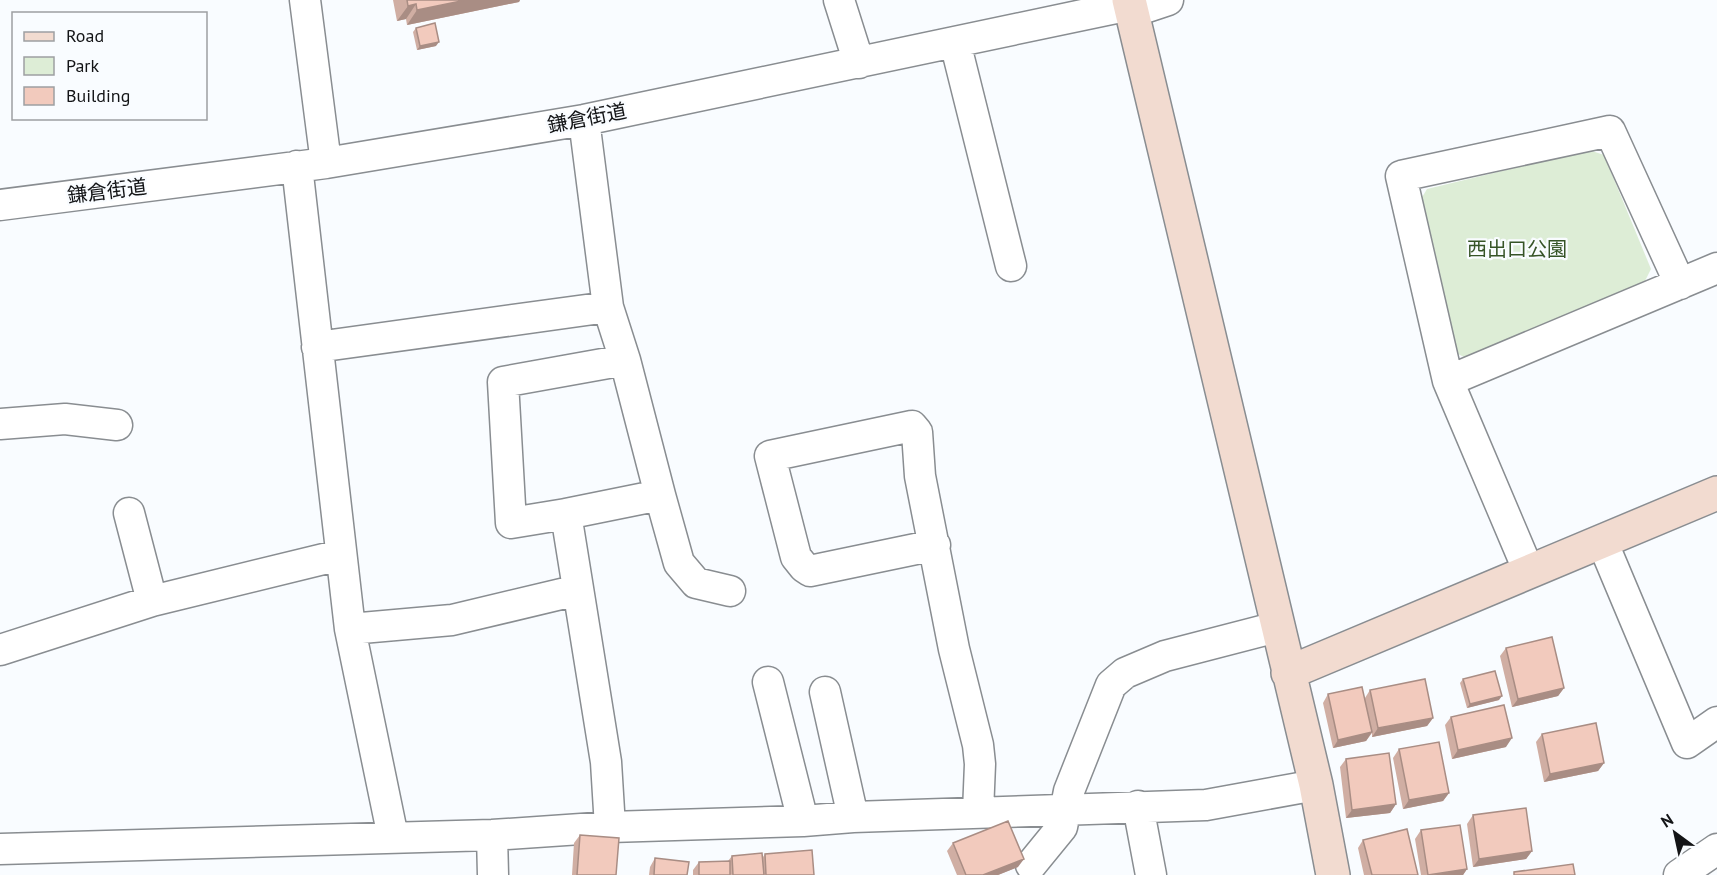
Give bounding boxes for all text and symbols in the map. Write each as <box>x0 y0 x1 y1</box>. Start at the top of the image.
legend <box>12 12 207 120</box>
text: Road <box>66 24 104 47</box>
text: Park <box>66 54 99 77</box>
text: Building <box>66 84 130 107</box>
street label: 鎌倉街道 <box>545 98 629 138</box>
street label: 鎌倉街道 <box>66 173 148 209</box>
park label: 西出口公園 <box>1467 236 1567 262</box>
north arrow <box>1645 803 1705 863</box>
text: N <box>1657 809 1677 832</box>

